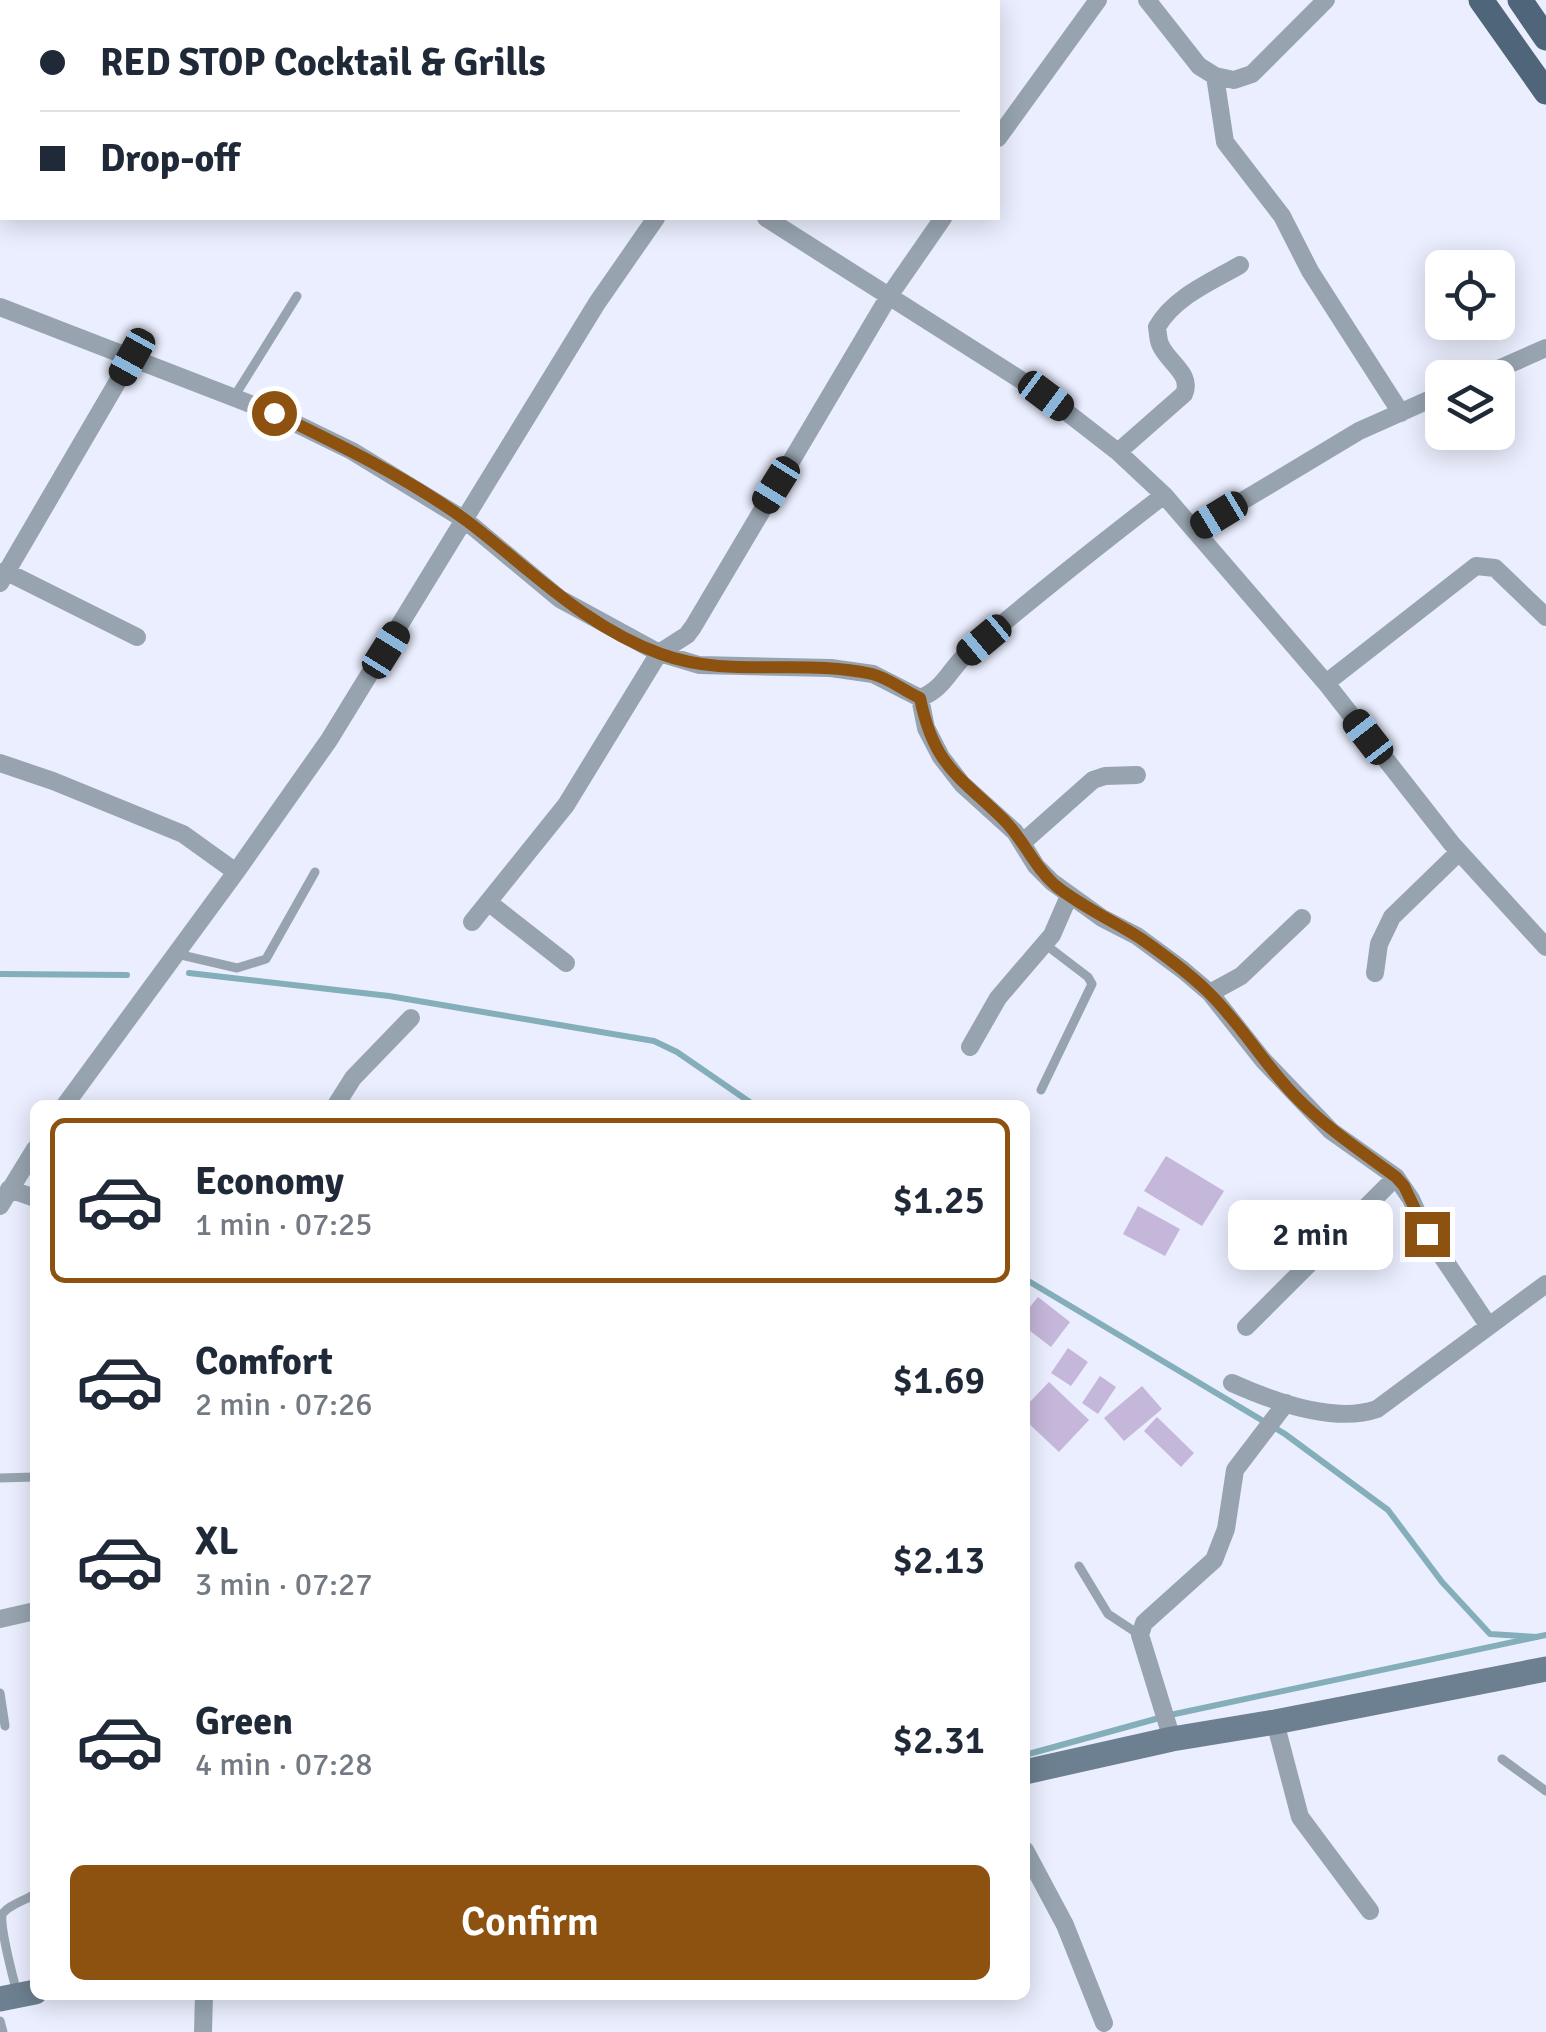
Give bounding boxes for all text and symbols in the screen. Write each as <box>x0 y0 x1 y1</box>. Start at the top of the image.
text: RED STOP Cocktail & Grills <box>100 39 546 86</box>
text: Drop-off <box>100 135 240 182</box>
map controls <box>1425 250 1515 450</box>
button: locate <box>1425 250 1515 340</box>
car <box>104 323 160 391</box>
button: layers <box>1425 360 1515 450</box>
car <box>1013 366 1079 426</box>
route start <box>252 391 297 436</box>
car <box>747 452 805 518</box>
car <box>1186 487 1252 543</box>
car <box>951 609 1017 671</box>
car <box>357 617 415 683</box>
car <box>1338 704 1398 770</box>
icon: car <box>75 1156 165 1246</box>
text: Economy <box>195 1158 344 1205</box>
text: $1.25 <box>892 1177 985 1224</box>
callout: 2 min <box>1227 1199 1392 1269</box>
text: 1 min · 07:25 <box>195 1205 373 1244</box>
route end <box>1405 1212 1450 1257</box>
text: 2 min <box>1272 1215 1349 1254</box>
icon: car <box>75 1336 165 1426</box>
text: Comfort <box>195 1338 333 1385</box>
text: $1.69 <box>892 1357 985 1404</box>
text: 2 min · 07:26 <box>195 1385 373 1424</box>
icon: car <box>75 1516 165 1606</box>
text: XL <box>195 1518 238 1565</box>
text: $2.13 <box>892 1537 985 1584</box>
text: 3 min · 07:27 <box>195 1565 373 1604</box>
icon: car <box>75 1696 165 1786</box>
text: Green <box>195 1698 293 1745</box>
text: $2.31 <box>892 1717 985 1764</box>
text: 4 min · 07:28 <box>195 1745 373 1784</box>
button: Confirm <box>70 1865 990 1980</box>

